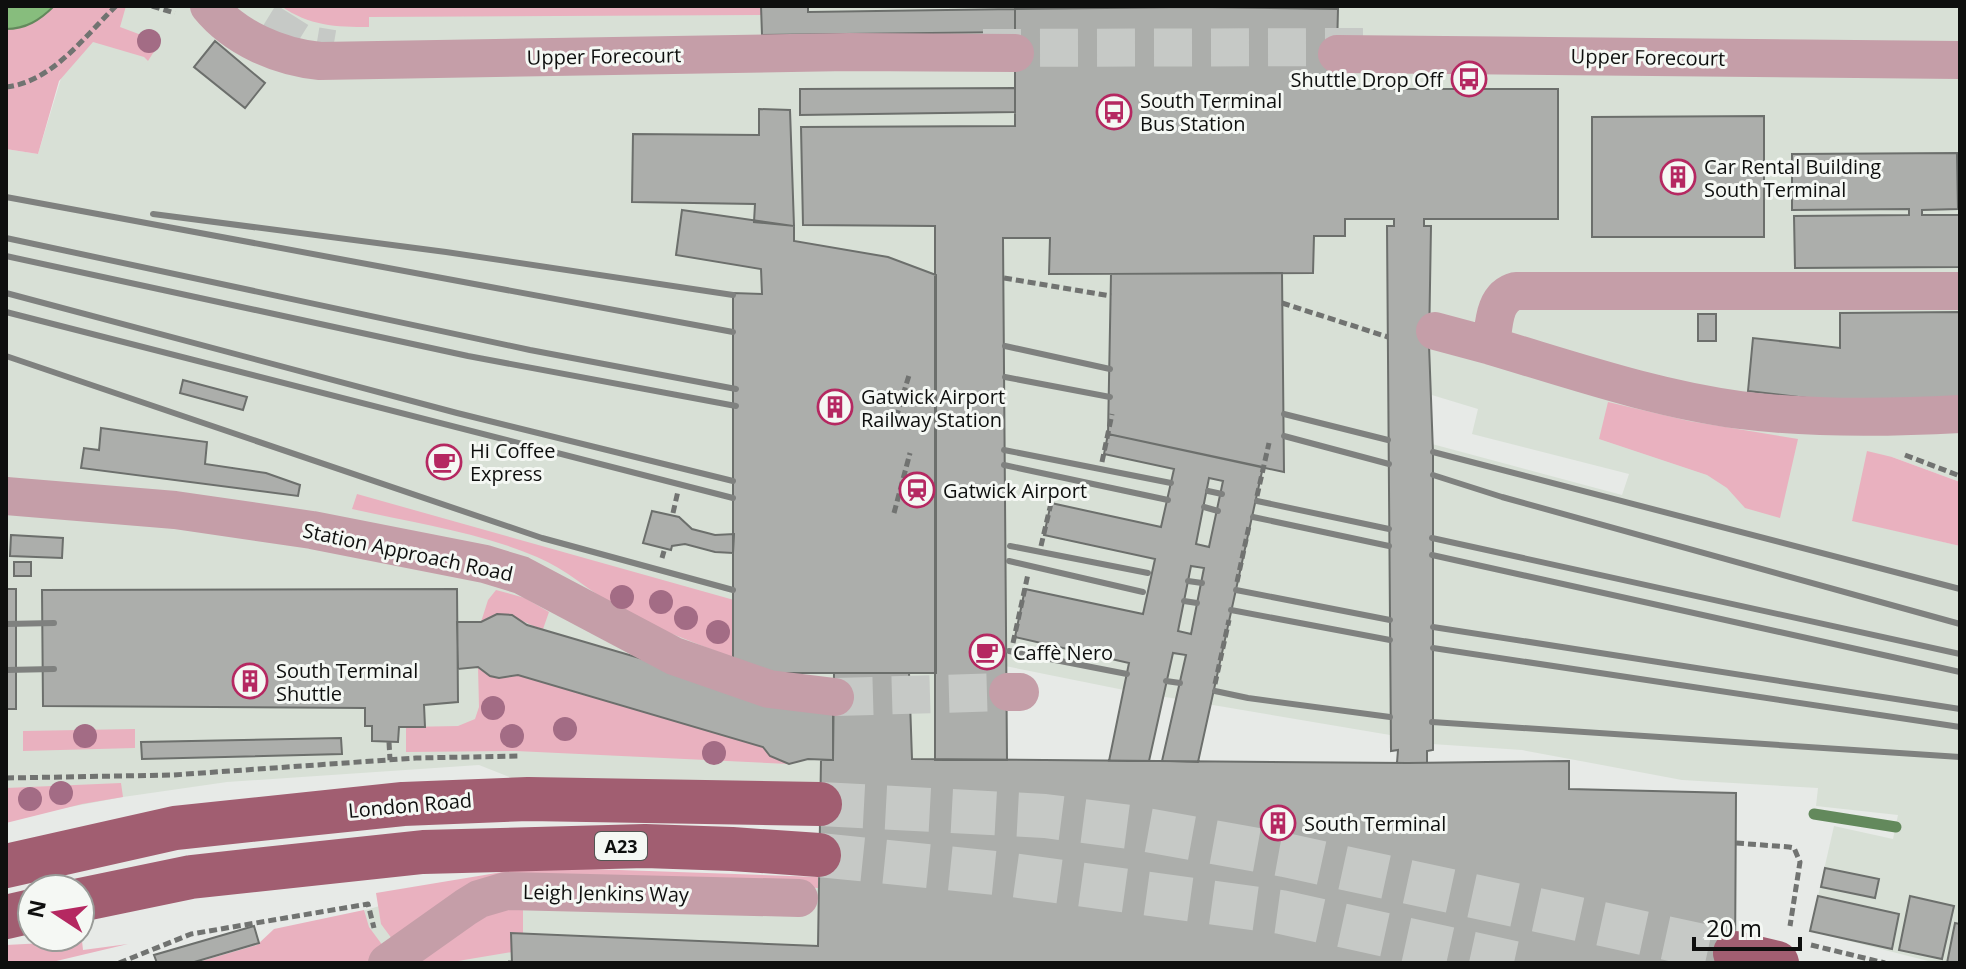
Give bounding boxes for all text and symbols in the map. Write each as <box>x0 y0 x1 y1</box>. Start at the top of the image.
street label: Upper Forecourt <box>526 41 682 71</box>
street label: Upper Forecourt <box>1570 42 1726 72</box>
bus stop icon: Shuttle Drop Off <box>1450 60 1488 98</box>
place label: Shuttle Drop Off <box>1291 66 1445 93</box>
place label: South Terminal Bus Station <box>1140 87 1282 137</box>
bus stop icon: South Terminal Bus Station <box>1095 93 1133 131</box>
place label: Car Rental Building South Terminal <box>1704 153 1881 203</box>
building icon: Car Rental Building South Terminal <box>1659 158 1697 196</box>
place label: Gatwick Airport Railway Station <box>861 383 1005 433</box>
building icon: Gatwick Airport Railway Station <box>816 388 854 426</box>
place label: Hi Coffee Express <box>470 437 556 487</box>
cafe icon: Hi Coffee Express <box>425 443 463 481</box>
station icon: Gatwick Airport <box>898 471 936 509</box>
place label: Gatwick Airport <box>943 477 1087 504</box>
street label: Station Approach Road <box>300 517 516 587</box>
cafe icon: Caffè Nero <box>968 633 1006 671</box>
place label: Caffè Nero <box>1013 639 1113 666</box>
place label: South Terminal Shuttle <box>276 657 418 707</box>
building icon: South Terminal Shuttle <box>231 662 269 700</box>
street label: London Road <box>347 786 473 824</box>
building icon: South Terminal <box>1259 804 1297 842</box>
place label: South Terminal <box>1304 810 1446 837</box>
road number: A23 <box>595 832 647 860</box>
north arrow <box>16 873 96 953</box>
street label: Leigh Jenkins Way <box>523 878 690 908</box>
text: N <box>19 897 52 921</box>
scale bar <box>1694 901 1800 951</box>
text: 20 m <box>1706 911 1762 944</box>

